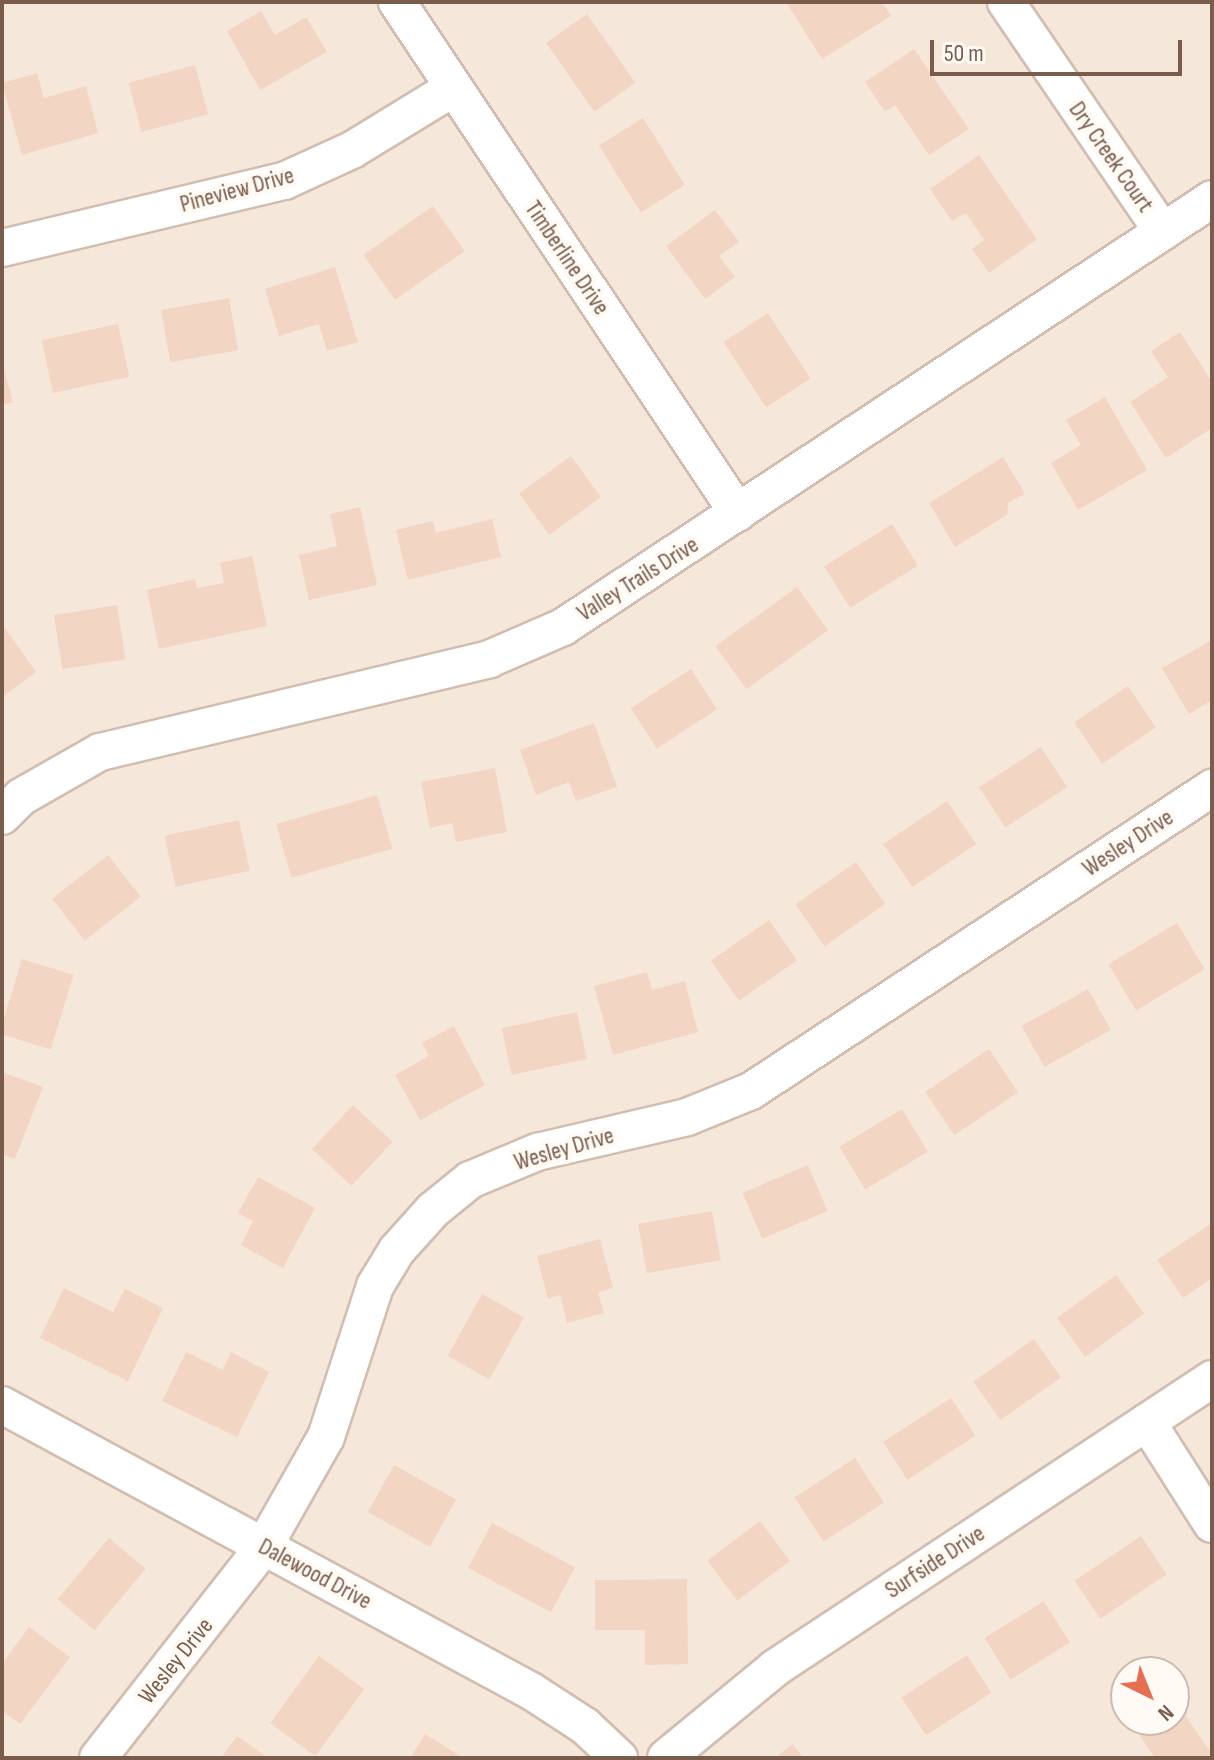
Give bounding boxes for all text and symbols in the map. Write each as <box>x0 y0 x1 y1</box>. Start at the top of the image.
scale bar <box>934 24 1186 74</box>
text: 50 m <box>944 39 984 68</box>
street label: Dry Creek Court <box>1062 96 1160 218</box>
street label: Pineview Drive <box>177 161 297 219</box>
street label: Timberline Drive <box>518 196 616 320</box>
street label: Valley Trails Drive <box>572 530 704 628</box>
street label: Wesley Drive <box>1077 803 1179 883</box>
street label: Wesley Drive <box>511 1121 617 1177</box>
street label: Surfside Drive <box>880 1519 990 1605</box>
street label: Dalewood Drive <box>254 1532 376 1616</box>
street label: Wesley Drive <box>133 1612 219 1710</box>
north arrow <box>1110 1656 1190 1736</box>
text: N <box>1152 1699 1179 1726</box>

